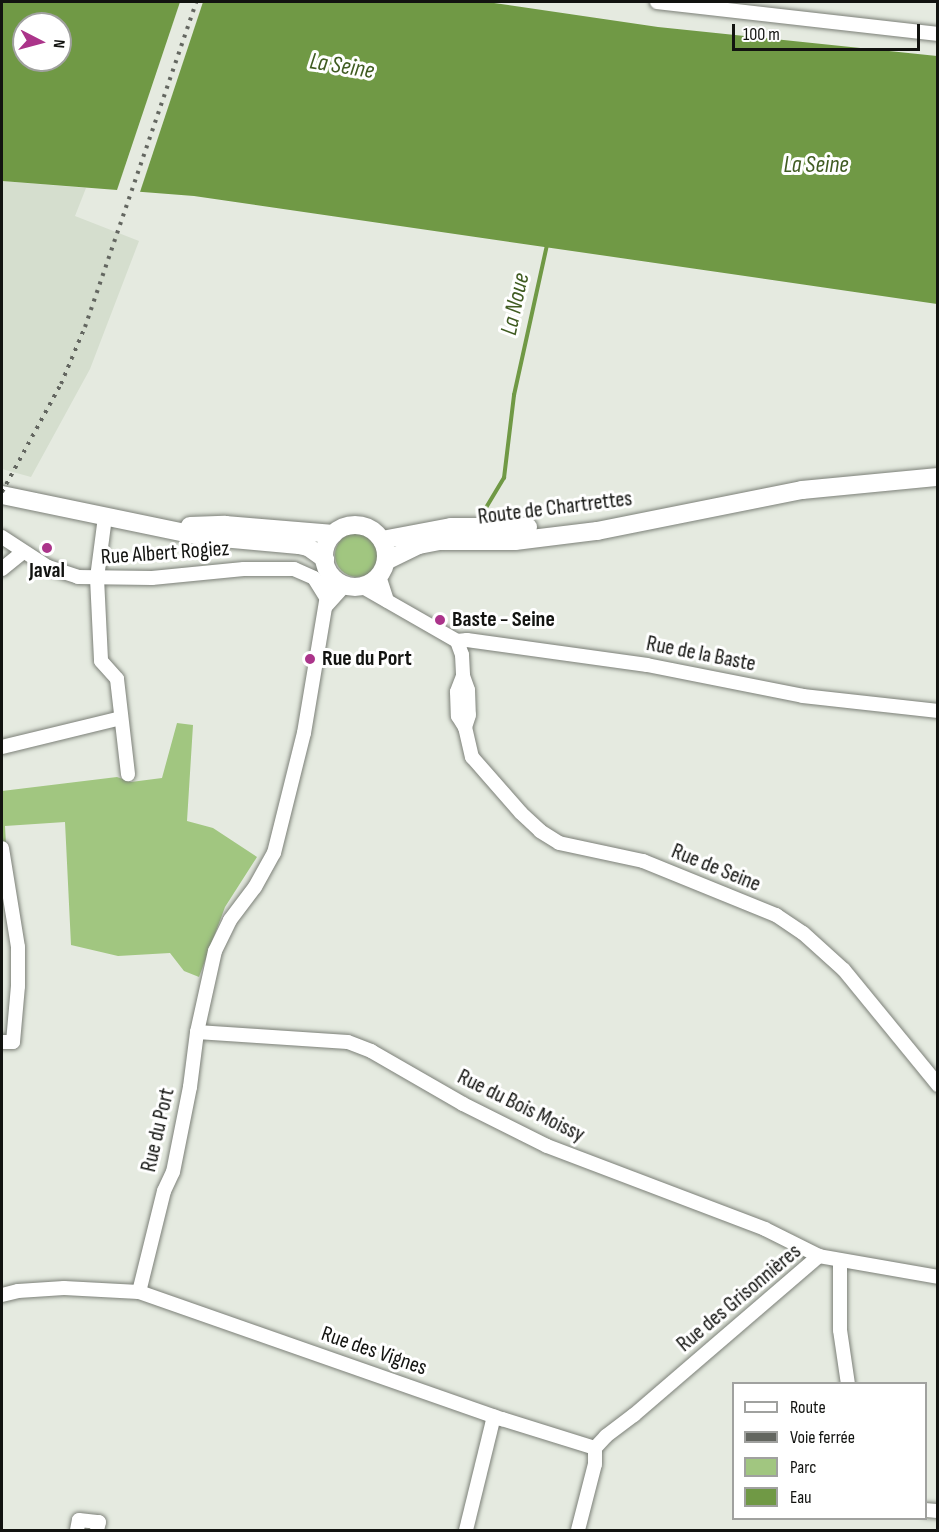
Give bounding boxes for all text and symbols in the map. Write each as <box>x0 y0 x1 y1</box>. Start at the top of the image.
north arrow <box>12 12 72 72</box>
scale bar <box>735 12 922 50</box>
text: 100 m <box>743 24 780 45</box>
text: N <box>49 38 68 49</box>
water label: La Seine <box>308 47 376 85</box>
water label: La Seine <box>783 151 849 179</box>
water label: La Noue <box>494 270 536 338</box>
street label: Route de Chartrettes <box>476 485 634 531</box>
street label: Rue Albert Rogiez <box>100 535 230 571</box>
marker: Javal <box>40 541 54 555</box>
place label: Javal <box>29 558 65 584</box>
place label: Baste - Seine <box>452 607 555 633</box>
marker: Baste - Seine <box>433 613 447 627</box>
street label: Rue de la Baste <box>644 630 758 678</box>
place label: Rue du Port <box>322 646 412 672</box>
marker: Rue du Port <box>303 652 317 666</box>
street label: Rue de Seine <box>668 838 764 898</box>
street label: Rue du Bois Moissy <box>453 1064 589 1148</box>
street label: Rue du Port <box>136 1085 180 1175</box>
street label: Rue des Grisonnières <box>672 1238 806 1358</box>
street label: Rue des Vignes <box>318 1321 430 1381</box>
legend <box>732 1382 927 1520</box>
text: Route <box>790 1397 826 1418</box>
text: Voie ferrée <box>790 1427 855 1448</box>
text: Parc <box>790 1457 816 1478</box>
text: Eau <box>790 1487 812 1508</box>

